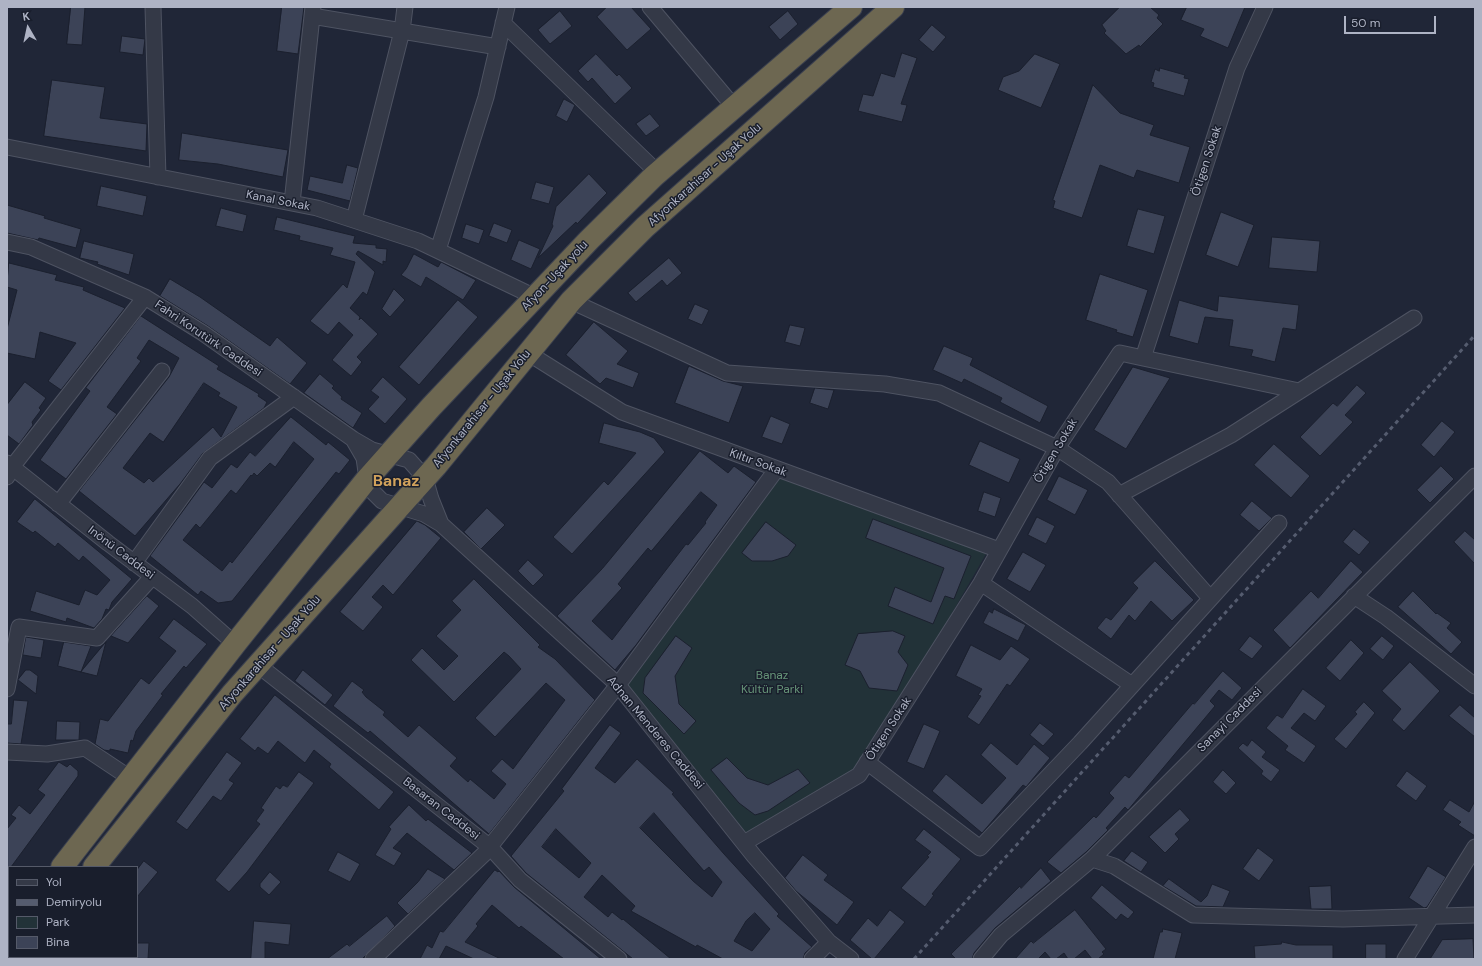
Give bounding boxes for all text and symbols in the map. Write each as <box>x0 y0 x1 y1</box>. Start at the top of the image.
north arrow <box>8 8 48 48</box>
scale bar <box>1346 8 1438 34</box>
text: K <box>21 9 31 24</box>
text: 50 m <box>1351 15 1380 31</box>
street label: Afyonkarahisar - Uşak Yolu <box>645 120 765 230</box>
street label: Ötigen Sokak <box>1189 124 1225 198</box>
street label: Kanal Sokak <box>245 188 311 214</box>
street label: Afyon-Uşak yolu <box>519 238 591 314</box>
street label: Fahri Korutürk Caddesi <box>152 298 264 380</box>
street label: Afyonkarahisar - Uşak Yolu <box>430 347 534 471</box>
street label: Ötigen Sokak <box>1031 416 1081 486</box>
street label: Kıltır Sokak <box>727 446 789 480</box>
district label: Banaz <box>373 472 419 492</box>
street label: Inönü Caddesi <box>85 523 157 583</box>
street label: Afyonkarahisar - Uşak Yolu <box>216 593 324 713</box>
park label: Banaz Kültür Parki <box>741 669 803 697</box>
street label: Adnan Menderes Caddesi <box>604 674 706 792</box>
street label: Sanayi Caddesi <box>1195 685 1265 755</box>
street label: Ötigen Sokak <box>863 695 915 763</box>
street label: Basaran Caddesi <box>400 775 482 843</box>
legend <box>8 866 138 958</box>
text: Yol <box>46 874 62 890</box>
text: Demiryolu <box>46 894 102 910</box>
text: Park <box>46 914 70 930</box>
text: Bina <box>46 934 70 950</box>

